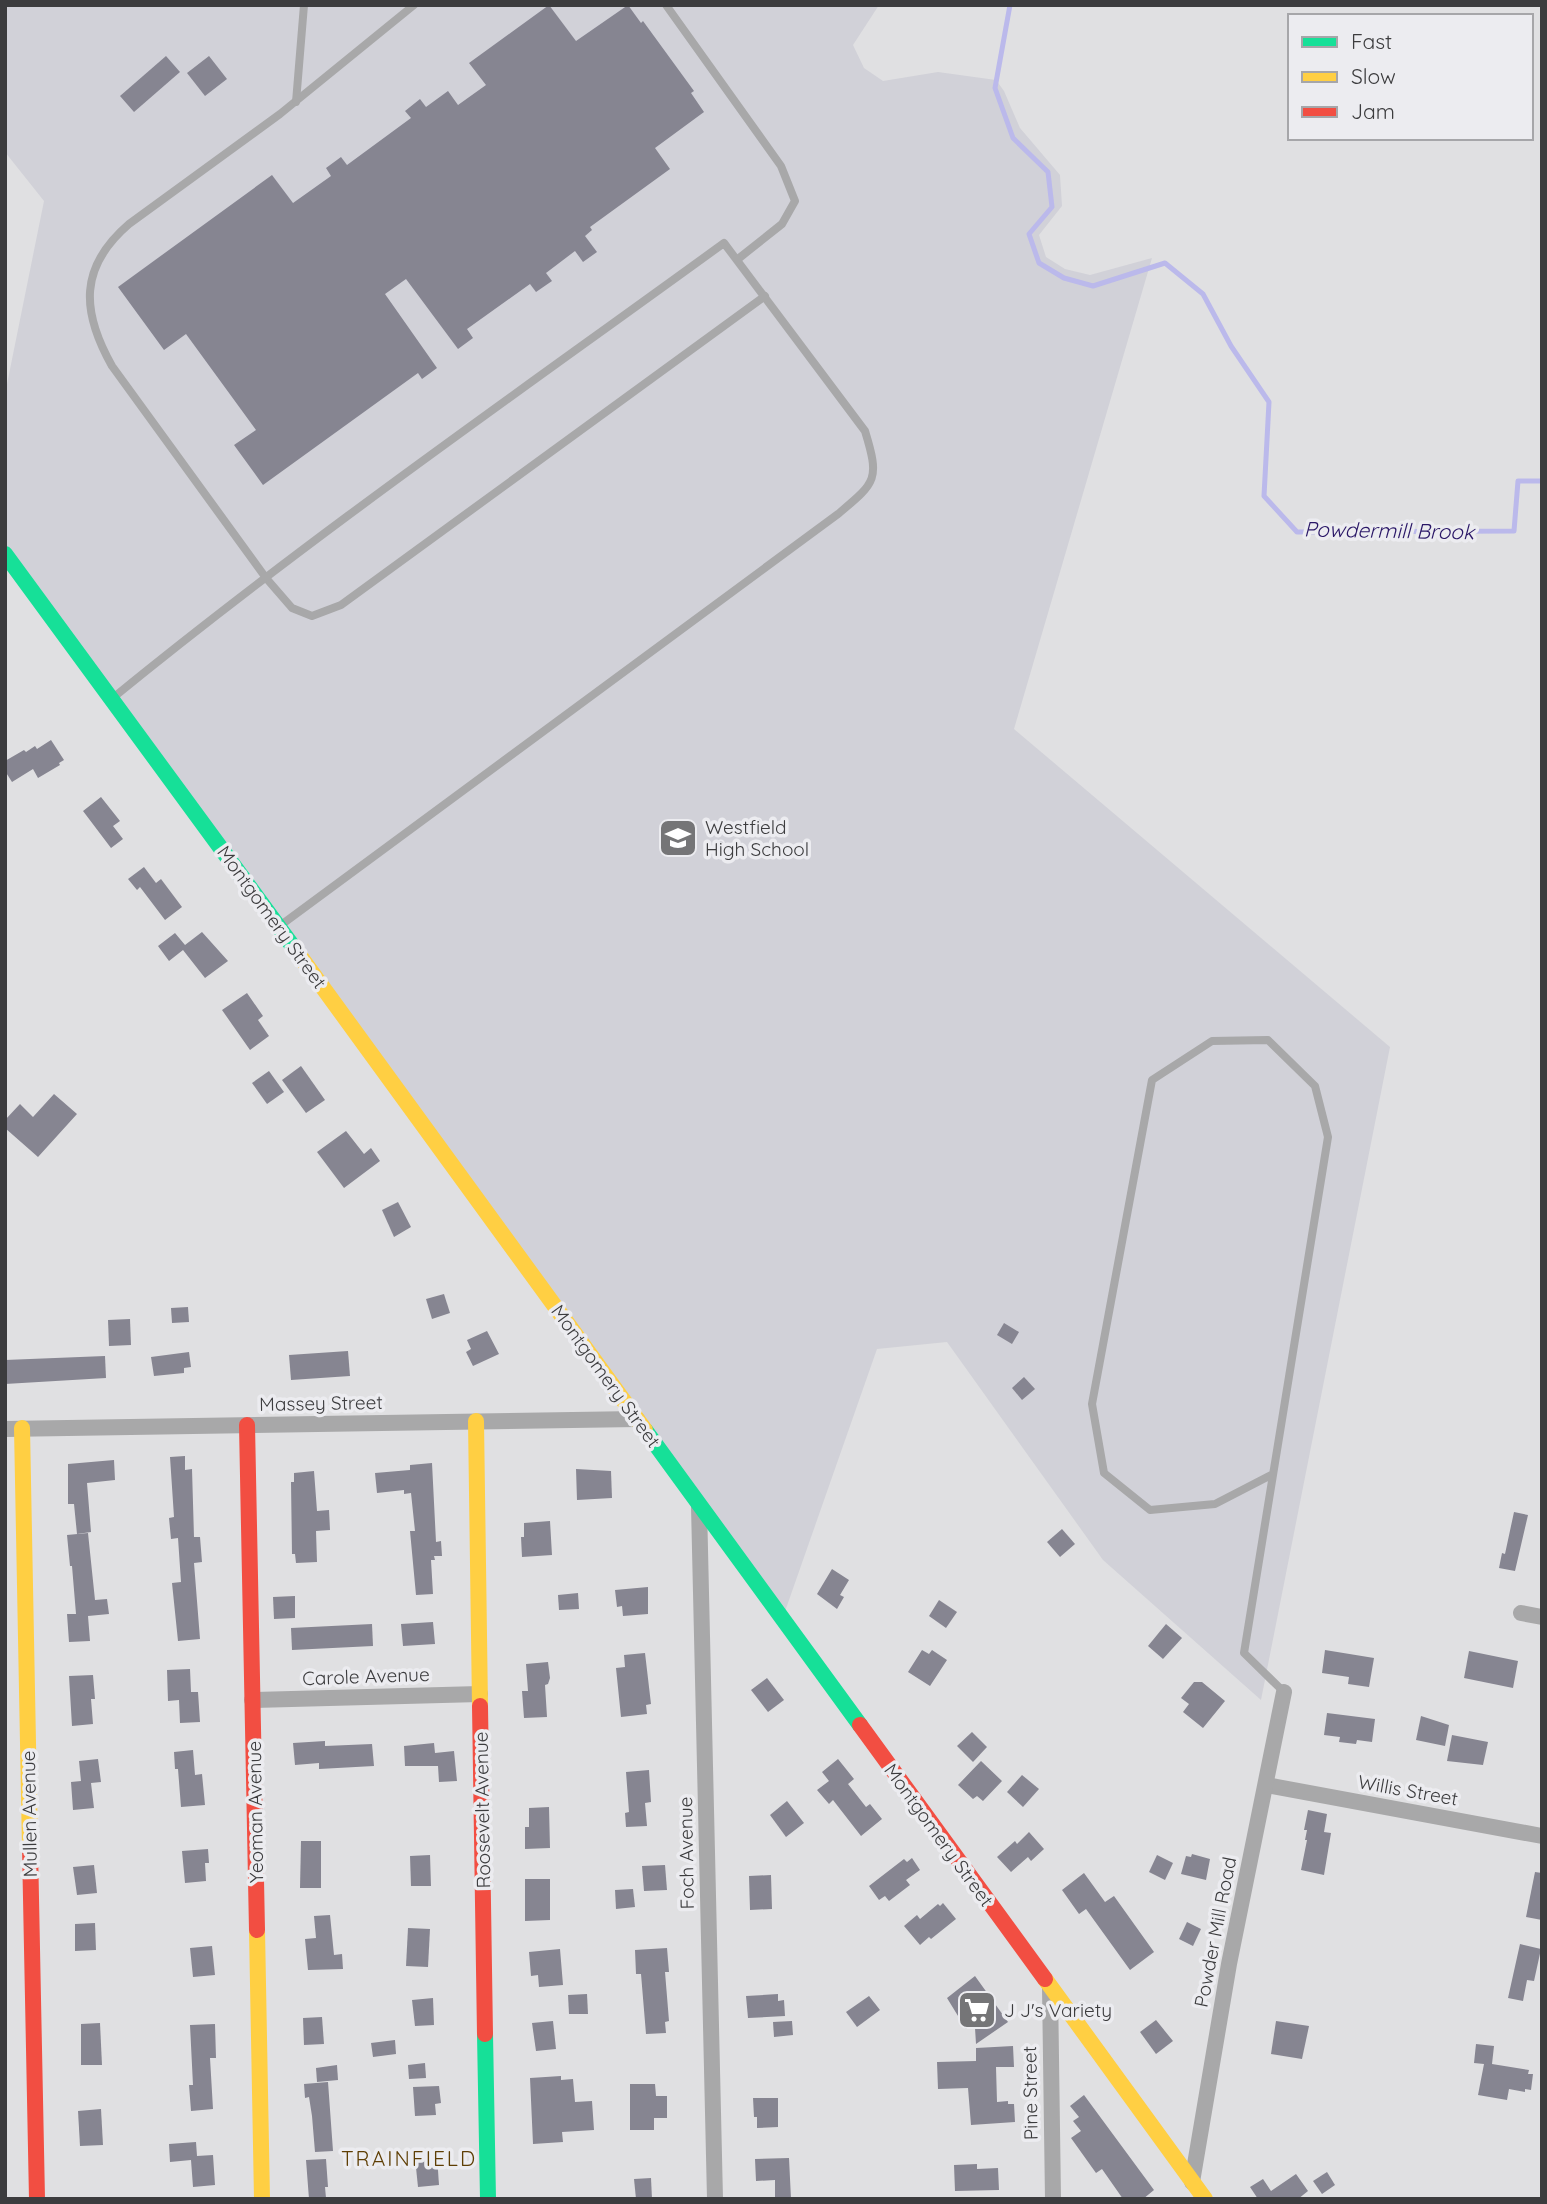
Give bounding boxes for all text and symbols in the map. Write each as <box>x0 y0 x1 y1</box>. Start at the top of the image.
legend <box>1288 14 1533 140</box>
text: Fast <box>1351 28 1392 54</box>
text: Slow <box>1351 63 1396 89</box>
text: Jam <box>1351 98 1395 124</box>
water label: Powdermill Brook <box>1304 516 1476 545</box>
place label: Westfield High School <box>705 815 809 861</box>
school or university icon: Westfield High School <box>657 817 699 859</box>
street label: Montgomery Street <box>212 841 332 993</box>
street label: Montgomery Street <box>546 1300 666 1452</box>
street label: Massey Street <box>259 1390 383 1416</box>
street label: Carole Avenue <box>302 1662 430 1690</box>
street label: Roosevelt Avenue <box>469 1731 495 1889</box>
street label: Yeoman Avenue <box>242 1741 268 1883</box>
street label: Mullen Avenue <box>16 1750 42 1878</box>
street label: Montgomery Street <box>879 1759 999 1911</box>
street label: Willis Street <box>1356 1769 1460 1811</box>
street label: Foch Avenue <box>673 1796 699 1910</box>
street label: Powder Mill Road <box>1189 1855 1241 2009</box>
supermarket icon: J J's Variety <box>956 1989 998 2031</box>
place label: J J's Variety <box>1004 1998 1112 2022</box>
street label: Pine Street <box>1017 2046 1043 2140</box>
district label: TRAINFIELD <box>341 2145 477 2171</box>

